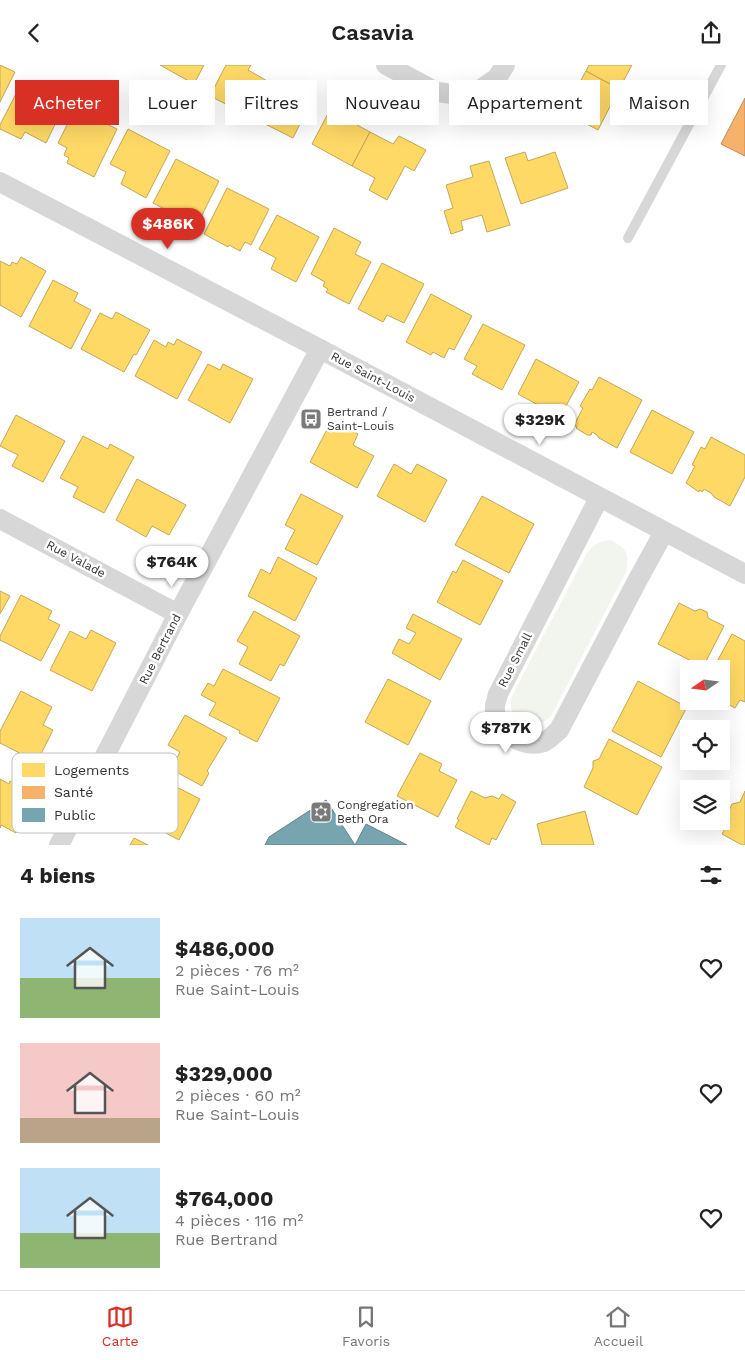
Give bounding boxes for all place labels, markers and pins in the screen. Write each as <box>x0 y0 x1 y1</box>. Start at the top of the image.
pin: $486K <box>133 207 203 250</box>
pin: $329K <box>505 403 575 446</box>
place label: Bertrand / Saint-Louis <box>327 405 394 433</box>
bus stop icon: Bertrand / Saint-Louis <box>299 407 323 431</box>
pin: $764K <box>137 545 207 588</box>
pin: $787K <box>471 711 541 754</box>
place label: Congregation Beth Ora <box>337 798 414 826</box>
synagogue icon: Congregation Beth Ora <box>309 800 333 824</box>

